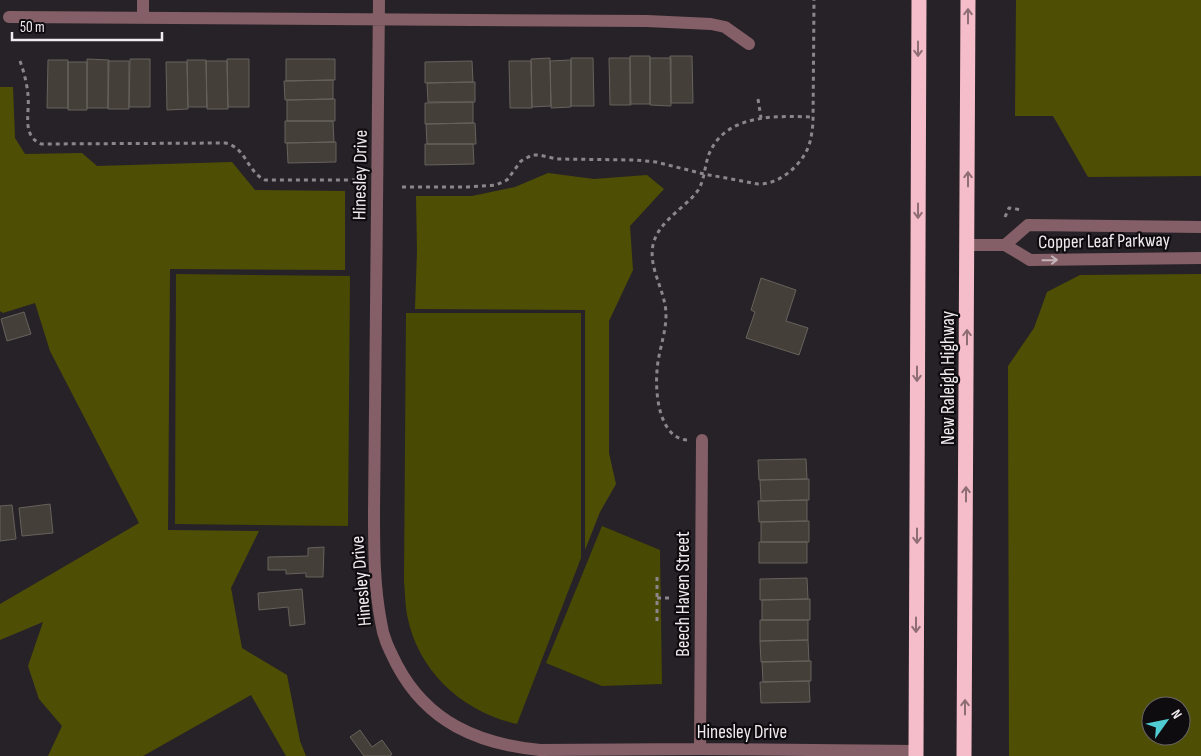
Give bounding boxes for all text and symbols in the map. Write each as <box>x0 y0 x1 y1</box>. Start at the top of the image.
one-way arrow <box>963 8 973 24</box>
scale bar <box>12 10 162 42</box>
text: 50 m <box>20 18 45 37</box>
one-way arrow <box>913 40 923 56</box>
street label: Hinesley Drive <box>348 130 373 220</box>
one-way arrow <box>963 171 973 187</box>
one-way arrow <box>913 202 923 219</box>
street label: Copper Leaf Parkway <box>1038 229 1171 254</box>
one-way arrow <box>1041 255 1057 264</box>
street label: New Raleigh Highway <box>937 310 960 445</box>
one-way arrow <box>962 330 972 346</box>
one-way arrow <box>912 365 922 381</box>
one-way arrow <box>961 486 971 502</box>
one-way arrow <box>912 528 922 544</box>
street label: Beech Haven Street <box>672 531 695 657</box>
street label: Hinesley Drive <box>346 535 377 627</box>
one-way arrow <box>911 616 921 632</box>
north arrow <box>1141 696 1191 746</box>
one-way arrow <box>960 700 970 716</box>
text: N <box>1167 706 1186 722</box>
street label: Hinesley Drive <box>697 721 787 744</box>

